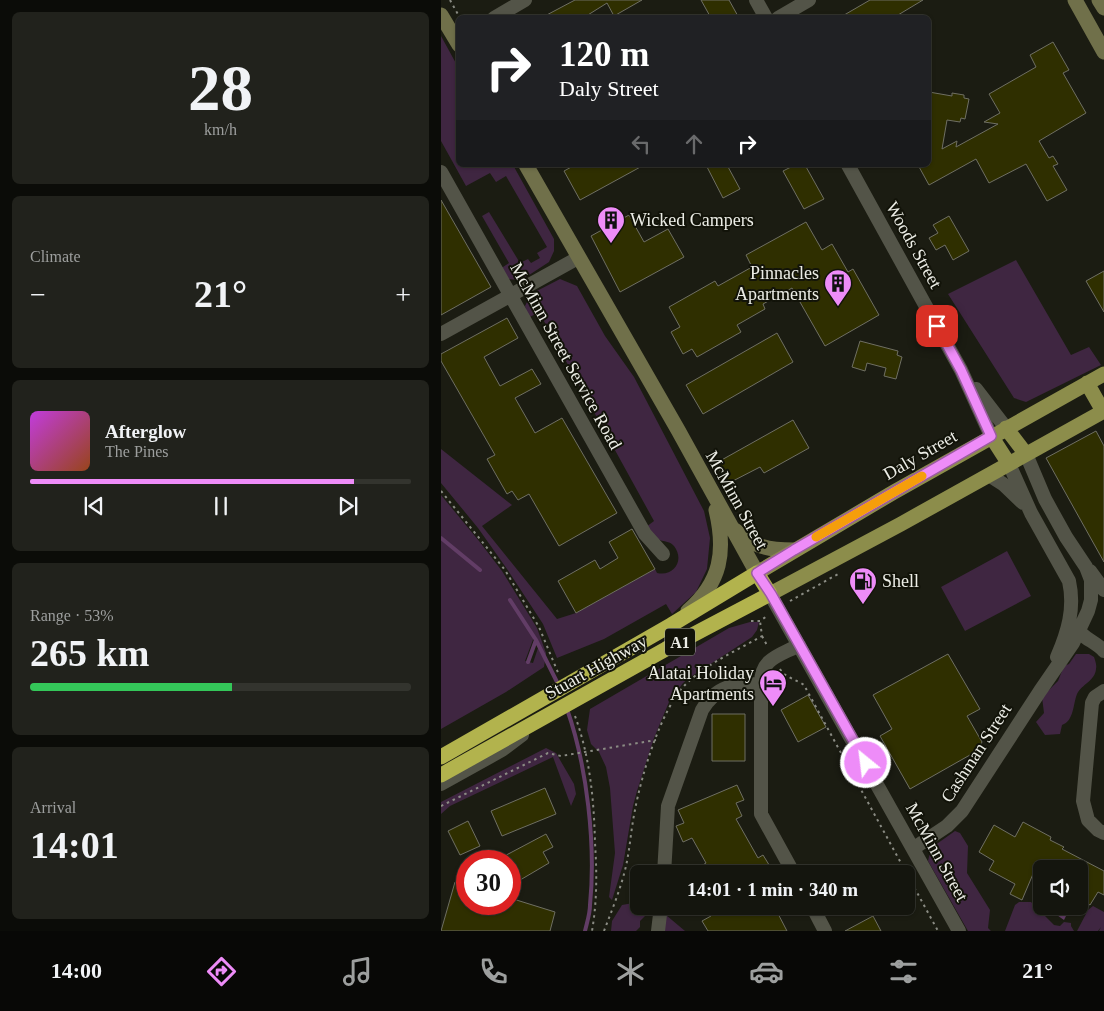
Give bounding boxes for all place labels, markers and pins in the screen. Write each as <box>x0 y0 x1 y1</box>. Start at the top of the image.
building icon: Wicked Campers <box>596 205 626 244</box>
place label: Wicked Campers <box>630 210 754 230</box>
place label: Pinnacles Apartments <box>735 263 819 304</box>
building icon: Pinnacles Apartments <box>823 268 853 307</box>
pin <box>916 305 958 347</box>
fuel station icon: Shell <box>848 566 878 605</box>
place label: Shell <box>882 571 919 591</box>
place label: Alatai Holiday Apartments <box>648 663 754 704</box>
hotel icon: Alatai Holiday Apartments <box>758 668 788 707</box>

